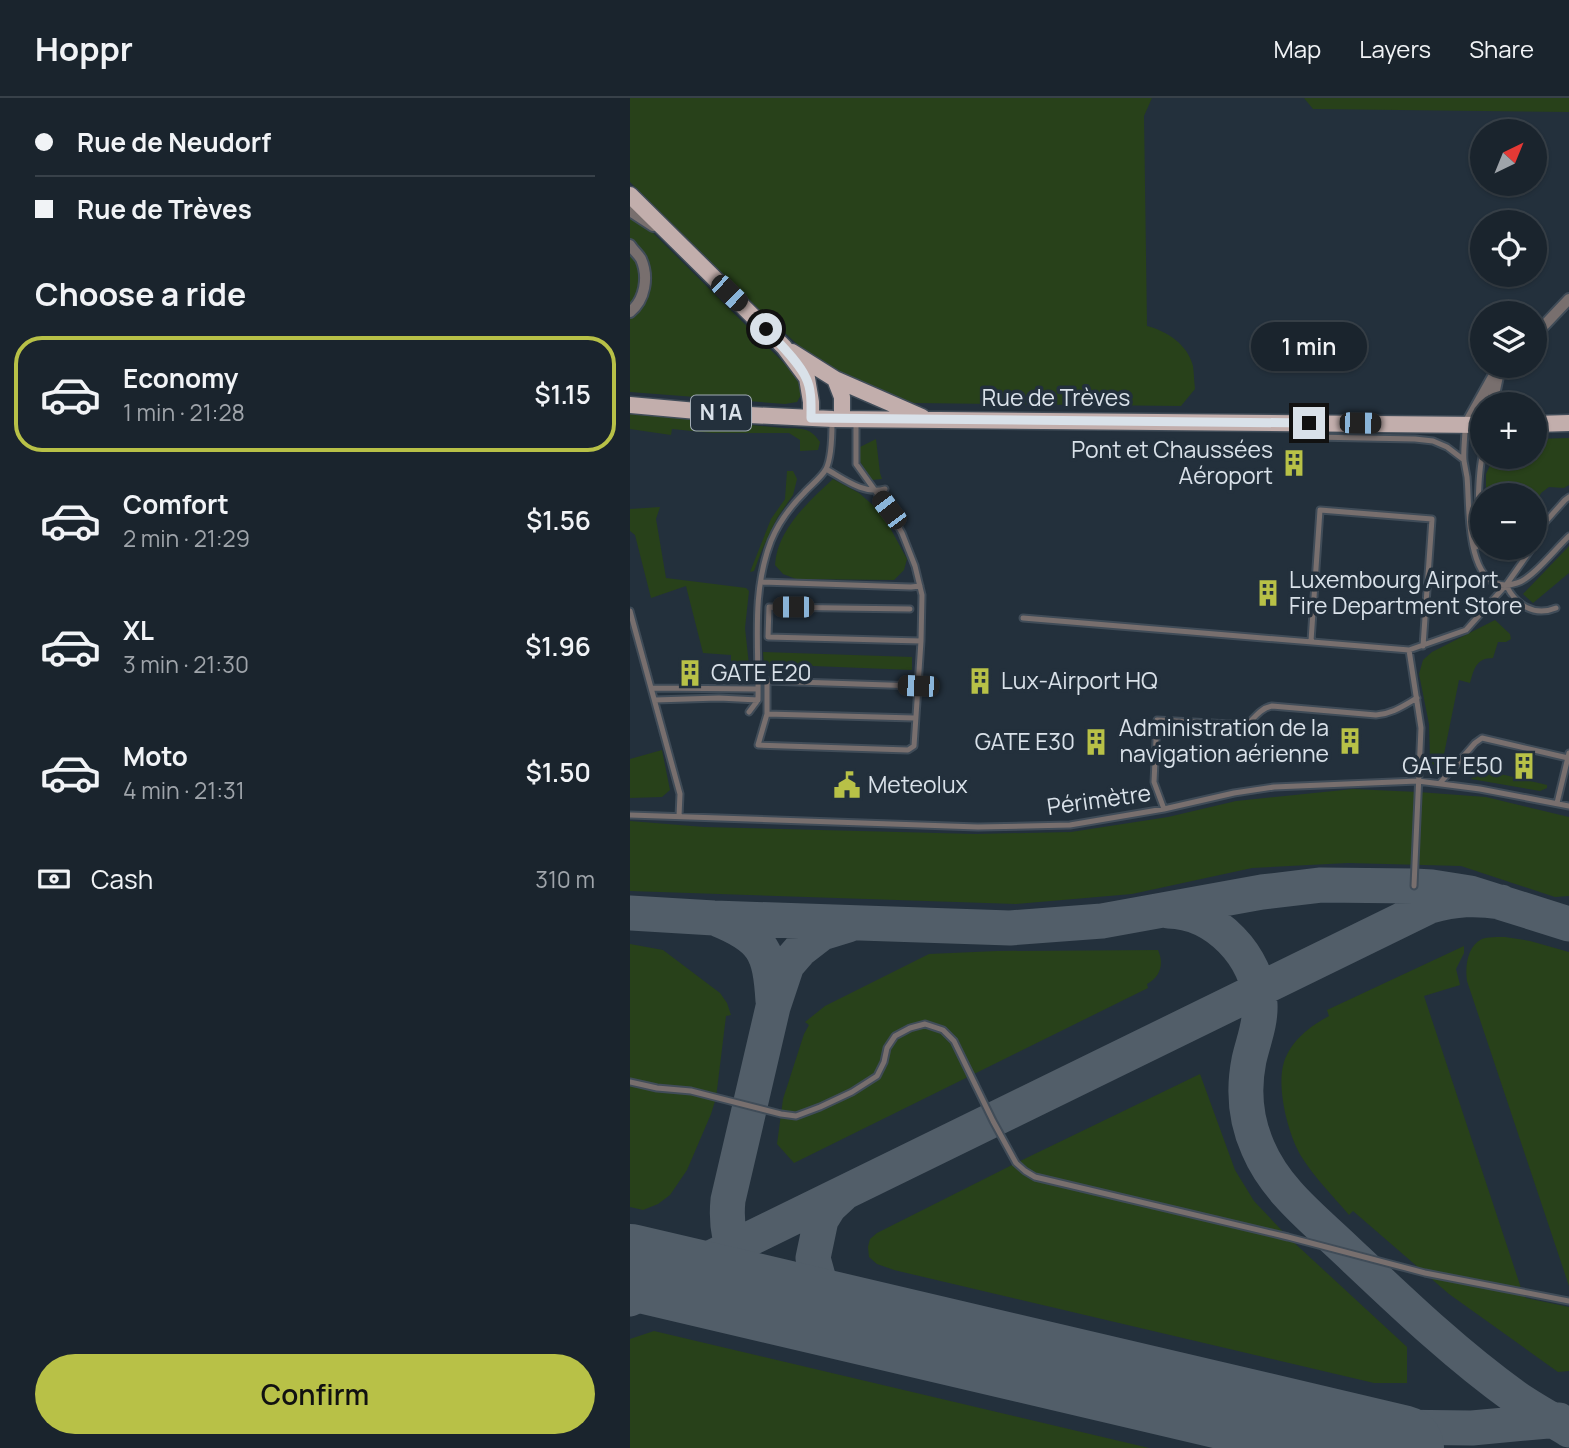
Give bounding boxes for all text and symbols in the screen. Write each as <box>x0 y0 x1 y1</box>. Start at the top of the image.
text: Hoppr <box>35 26 133 71</box>
text: Map <box>1274 32 1321 65</box>
text: Layers <box>1359 32 1431 65</box>
text: Share <box>1469 32 1534 65</box>
north arrow <box>1470 119 1547 196</box>
map controls <box>1470 119 1547 560</box>
text: Rue de Neudorf <box>77 124 271 160</box>
text: Rue de Trèves <box>77 191 252 227</box>
button: locate <box>1470 210 1547 287</box>
car <box>707 271 752 315</box>
text: Choose a ride <box>35 272 246 316</box>
button: layers <box>1470 301 1547 378</box>
route start <box>750 313 782 345</box>
callout: 1 min <box>1251 322 1367 370</box>
text: 1 min <box>1282 330 1336 362</box>
text: Economy <box>123 360 238 396</box>
icon: car <box>39 363 102 426</box>
text: $1.15 <box>535 376 591 412</box>
street label: Rue de Trèves <box>982 381 1130 413</box>
button: + <box>1470 392 1547 469</box>
text: 1 min · 21:28 <box>123 396 245 428</box>
road number: N 1A <box>691 396 751 430</box>
route end <box>1293 407 1325 439</box>
car <box>1339 412 1382 434</box>
place label: Pont et Chaussées Aéroport <box>1071 433 1273 491</box>
building icon: Pont et Chaussées Aéroport <box>1279 448 1309 478</box>
button: − <box>1470 483 1547 560</box>
text: Comfort <box>123 486 229 522</box>
car <box>868 487 911 533</box>
icon: car <box>39 489 102 552</box>
text: $1.56 <box>526 502 591 538</box>
text: 2 min · 21:29 <box>123 522 250 554</box>
place label: Luxembourg Airport Fire Department Store <box>1289 563 1523 621</box>
building icon: Luxembourg Airport Fire Department Store <box>1253 578 1283 608</box>
car <box>773 597 815 618</box>
text: XL <box>123 612 154 648</box>
icon: car <box>39 615 102 678</box>
text: $1.96 <box>525 628 591 664</box>
text: 3 min · 21:30 <box>123 648 249 680</box>
place label: GATE E20 <box>711 656 812 688</box>
building icon: GATE E20 <box>675 658 705 688</box>
place label: Lux-Airport HQ <box>1001 664 1158 696</box>
building icon: Lux-Airport HQ <box>965 666 995 696</box>
car <box>897 675 940 697</box>
place label: Administration de la navigation aérienne <box>1119 711 1329 769</box>
place label: GATE E30 <box>975 725 1075 757</box>
building icon: Administration de la navigation aérienne <box>1335 726 1365 756</box>
building icon: GATE E30 <box>1081 727 1111 757</box>
text: Moto <box>123 738 188 774</box>
icon: car <box>39 741 102 804</box>
place label: GATE E50 <box>1402 749 1503 781</box>
building icon: GATE E50 <box>1509 751 1539 781</box>
text: $1.50 <box>526 754 591 790</box>
place label: Meteolux <box>868 768 968 800</box>
public building icon: Meteolux <box>832 770 862 800</box>
text: 4 min · 21:31 <box>123 774 245 806</box>
street label: Périmètre <box>1045 776 1153 822</box>
icon: cash <box>35 860 73 898</box>
text: Cash <box>91 861 153 897</box>
text: 310 m <box>535 863 595 895</box>
button: Confirm <box>35 1354 595 1434</box>

